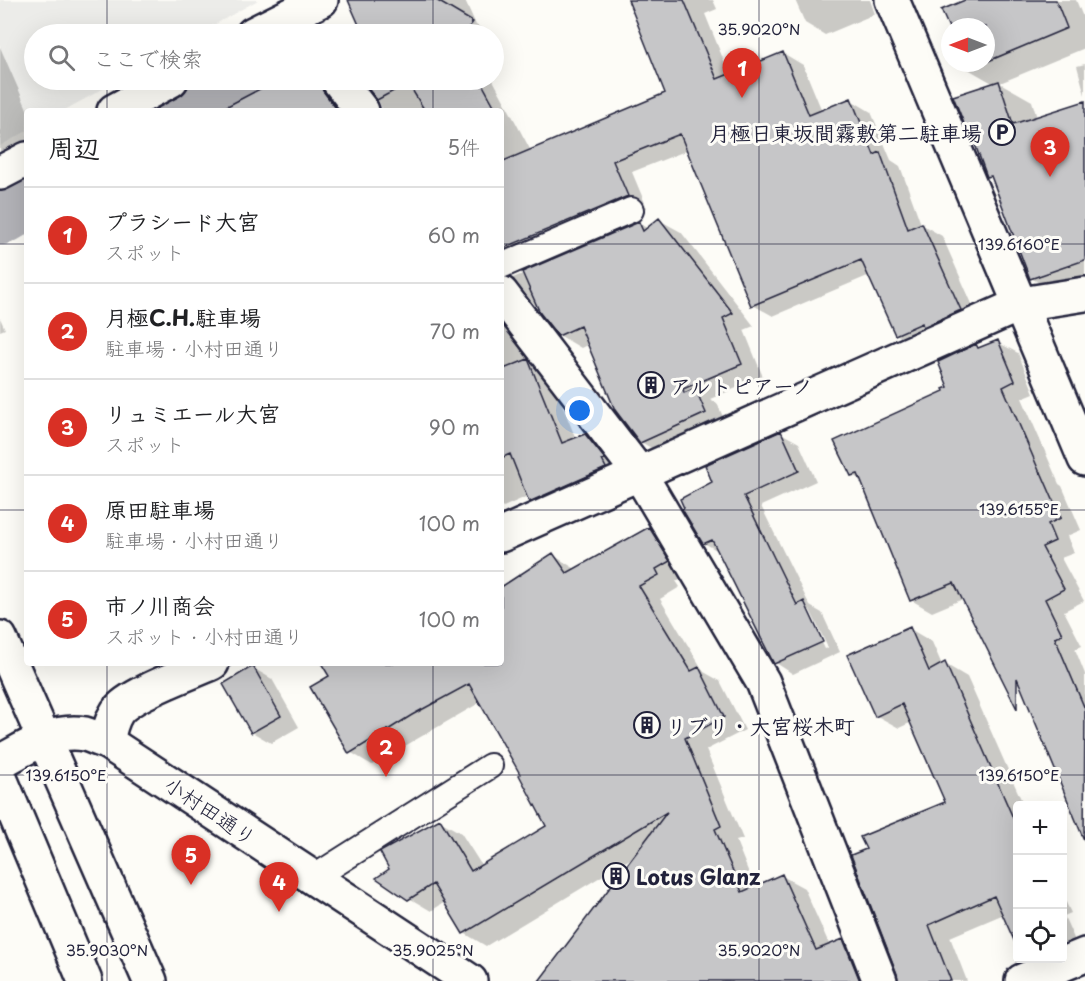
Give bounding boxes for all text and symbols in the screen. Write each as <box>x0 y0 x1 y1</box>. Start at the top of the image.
text: 35.9020°N <box>717 17 801 40</box>
north arrow <box>941 18 995 72</box>
search box <box>24 24 504 90</box>
icon: search <box>45 41 78 74</box>
text: ここで検索 <box>93 41 203 74</box>
pin: 1 <box>722 48 762 98</box>
place label: 月極日東坂間霧敷第二駐車場 <box>709 116 982 148</box>
parking icon: 月極日東坂間霧敷第二駐車場 <box>987 117 1017 147</box>
text: 周辺 <box>48 128 100 167</box>
pin: 3 <box>1030 128 1070 177</box>
text: 5件 <box>447 132 480 162</box>
text: プラシード大宮 <box>105 204 259 237</box>
text: 1 <box>63 220 72 250</box>
text: 60 m <box>428 220 480 250</box>
text: 139.6160°E <box>978 232 1060 255</box>
text: スポット <box>105 237 185 267</box>
text: 月極C.H.駐車場 <box>105 300 261 333</box>
text: 2 <box>60 316 75 346</box>
text: 70 m <box>430 316 480 346</box>
text: 駐車場 · 小村田通り <box>105 333 284 363</box>
place label: アルトピアーノ <box>670 369 813 401</box>
building icon: アルトピアーノ <box>636 370 666 400</box>
text: リュミエール大宮 <box>105 396 280 429</box>
your location <box>565 396 594 425</box>
text: 3 <box>61 412 74 442</box>
text: 90 m <box>429 412 480 442</box>
text: スポット <box>105 429 185 459</box>
text: 原田駐車場 <box>105 492 215 525</box>
text: 139.6155°E <box>979 497 1059 520</box>
text: 4 <box>61 508 74 538</box>
text: 100 m <box>419 508 480 538</box>
text: 駐車場 · 小村田通り <box>105 525 284 555</box>
text: 市ノ川商会 <box>105 588 215 621</box>
text: 5 <box>61 604 74 634</box>
text: 100 m <box>419 604 480 634</box>
text: スポット · 小村田通り <box>105 621 304 651</box>
place label: リブリ・大宮桜木町 <box>666 709 855 741</box>
building icon: リブリ・大宮桜木町 <box>632 710 662 740</box>
pin: 2 <box>366 728 406 777</box>
text: 139.6150°E <box>26 763 106 786</box>
text: 139.6150°E <box>979 763 1059 786</box>
street label: 小村田通り <box>159 767 263 853</box>
map controls <box>1013 801 1067 963</box>
button: + <box>1013 801 1067 855</box>
pin: 5 <box>172 836 210 885</box>
button: − <box>1013 855 1067 909</box>
place label: Lotus Glanz <box>636 860 761 892</box>
building icon: Lotus Glanz <box>601 861 631 891</box>
pin: 4 <box>260 862 298 912</box>
button: locate <box>1013 909 1067 963</box>
text: 35.9030°N <box>66 938 148 961</box>
text: 35.9025°N <box>392 938 474 961</box>
text: 35.9020°N <box>717 938 801 961</box>

